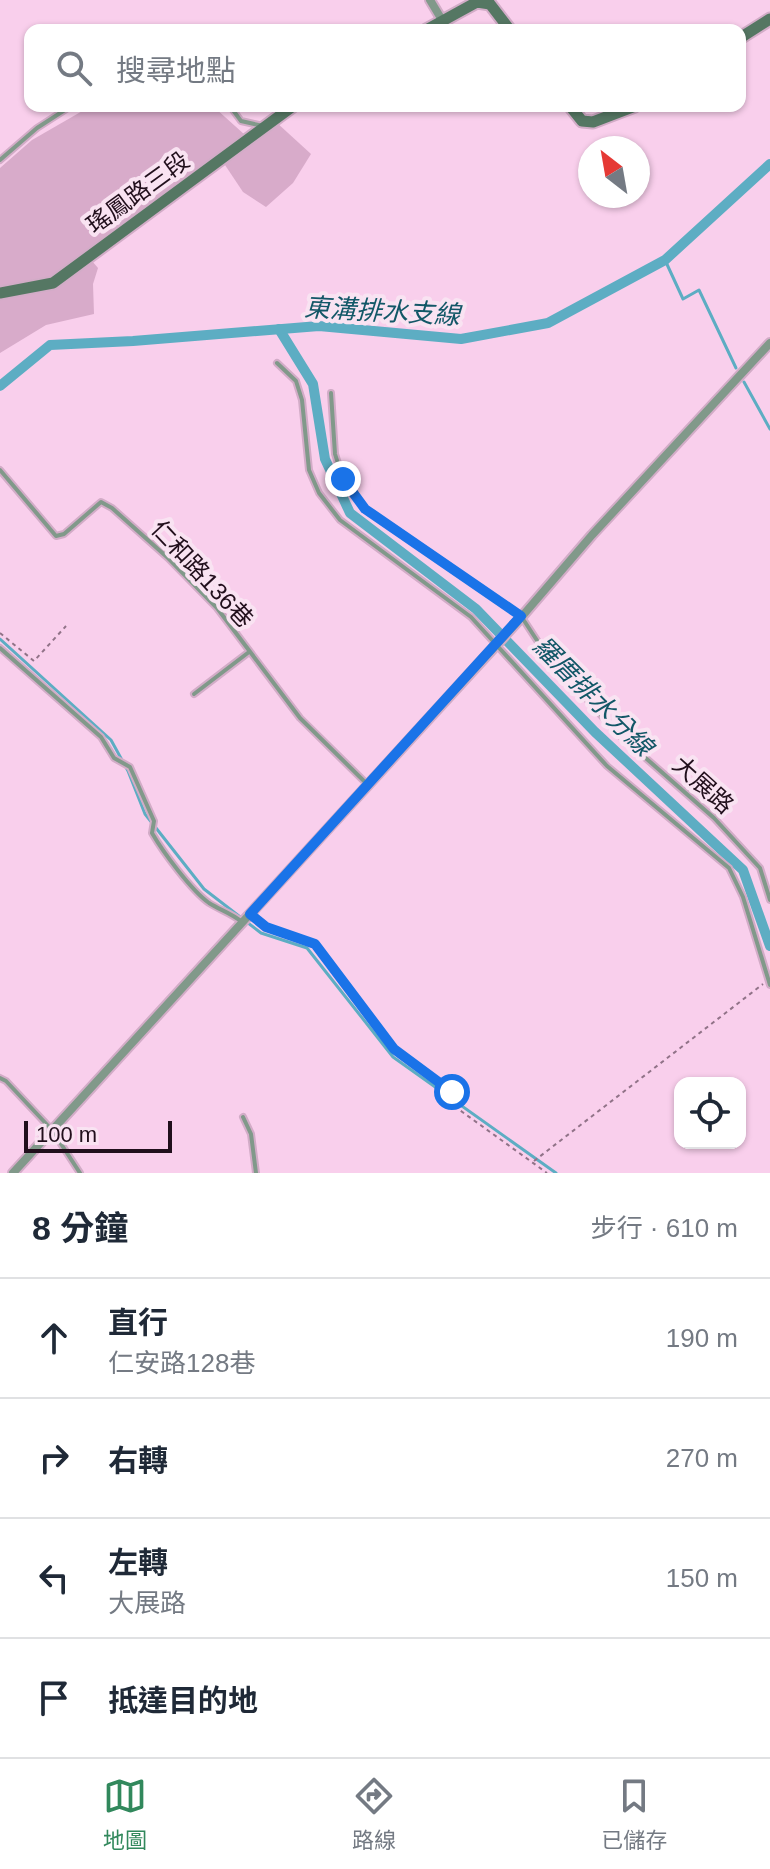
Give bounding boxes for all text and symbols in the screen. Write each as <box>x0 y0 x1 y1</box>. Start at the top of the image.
search box <box>24 24 746 112</box>
icon: search <box>52 46 96 90</box>
text: 搜尋地點 <box>116 54 236 87</box>
north arrow <box>578 136 650 208</box>
street label: 瑤鳳路三段 <box>81 146 194 239</box>
water label: 東溝排水支線 <box>303 292 464 330</box>
route end <box>325 461 361 497</box>
street label: 仁和路136巷 <box>146 515 259 633</box>
water label: 羅厝排水分線 <box>527 630 661 764</box>
street label: 大展路 <box>668 751 739 819</box>
route start <box>434 1074 470 1110</box>
map controls <box>674 1077 746 1149</box>
button: locate <box>674 1077 746 1149</box>
scale bar <box>24 1117 172 1153</box>
text: 100 m <box>36 1122 97 1147</box>
text: 8 分鐘 <box>32 1209 128 1247</box>
text: 步行 · 610 m <box>591 1213 738 1243</box>
text: 直行 <box>108 1306 168 1339</box>
icon: ahead <box>32 1316 76 1360</box>
text: 190 m <box>666 1323 738 1353</box>
text: 仁安路128巷 <box>108 1348 255 1378</box>
icon: right <box>32 1436 76 1480</box>
text: 270 m <box>666 1443 738 1473</box>
text: 右轉 <box>108 1444 168 1477</box>
text: 左轉 <box>108 1546 168 1579</box>
icon: left <box>32 1556 76 1600</box>
text: 150 m <box>666 1563 738 1593</box>
text: 大展路 <box>108 1588 186 1618</box>
icon: arrive <box>32 1676 76 1720</box>
text: 抵達目的地 <box>108 1684 258 1717</box>
tab: 地圖 <box>103 1774 147 1854</box>
tab: 路線 <box>352 1774 396 1854</box>
tab: 已儲存 <box>601 1774 667 1854</box>

